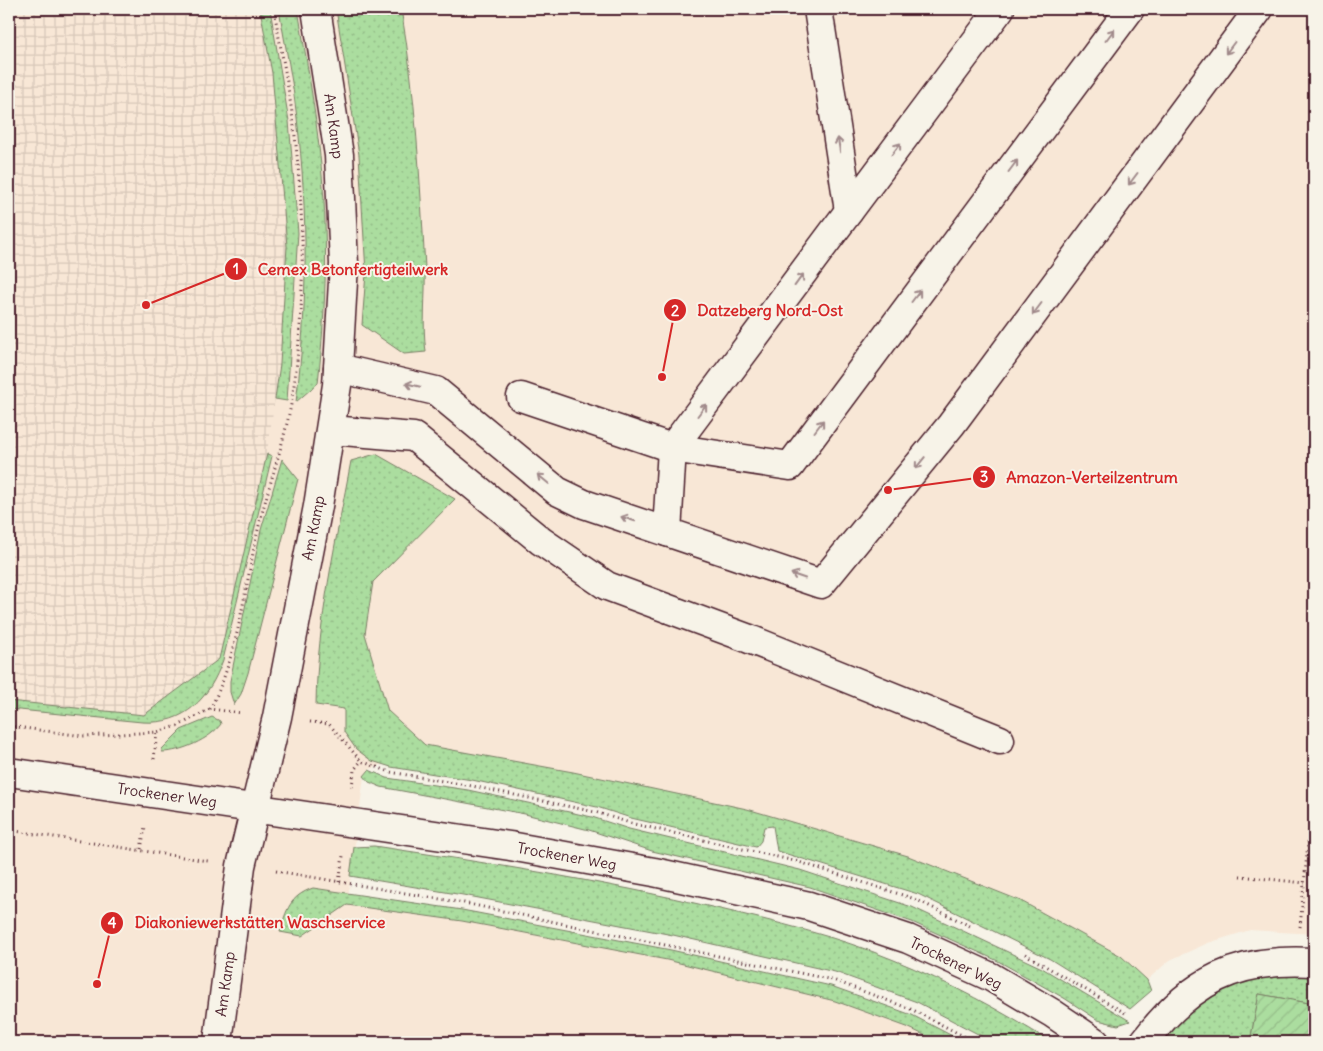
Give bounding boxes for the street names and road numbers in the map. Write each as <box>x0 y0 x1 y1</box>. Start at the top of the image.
street label: Am Kamp <box>320 92 348 160</box>
street label: Am Kamp <box>297 494 329 562</box>
street label: Trockener Weg <box>116 779 218 811</box>
street label: Trockener Weg <box>516 838 618 874</box>
street label: Trockener Weg <box>907 932 1005 994</box>
street label: Am Kamp <box>211 950 239 1018</box>

